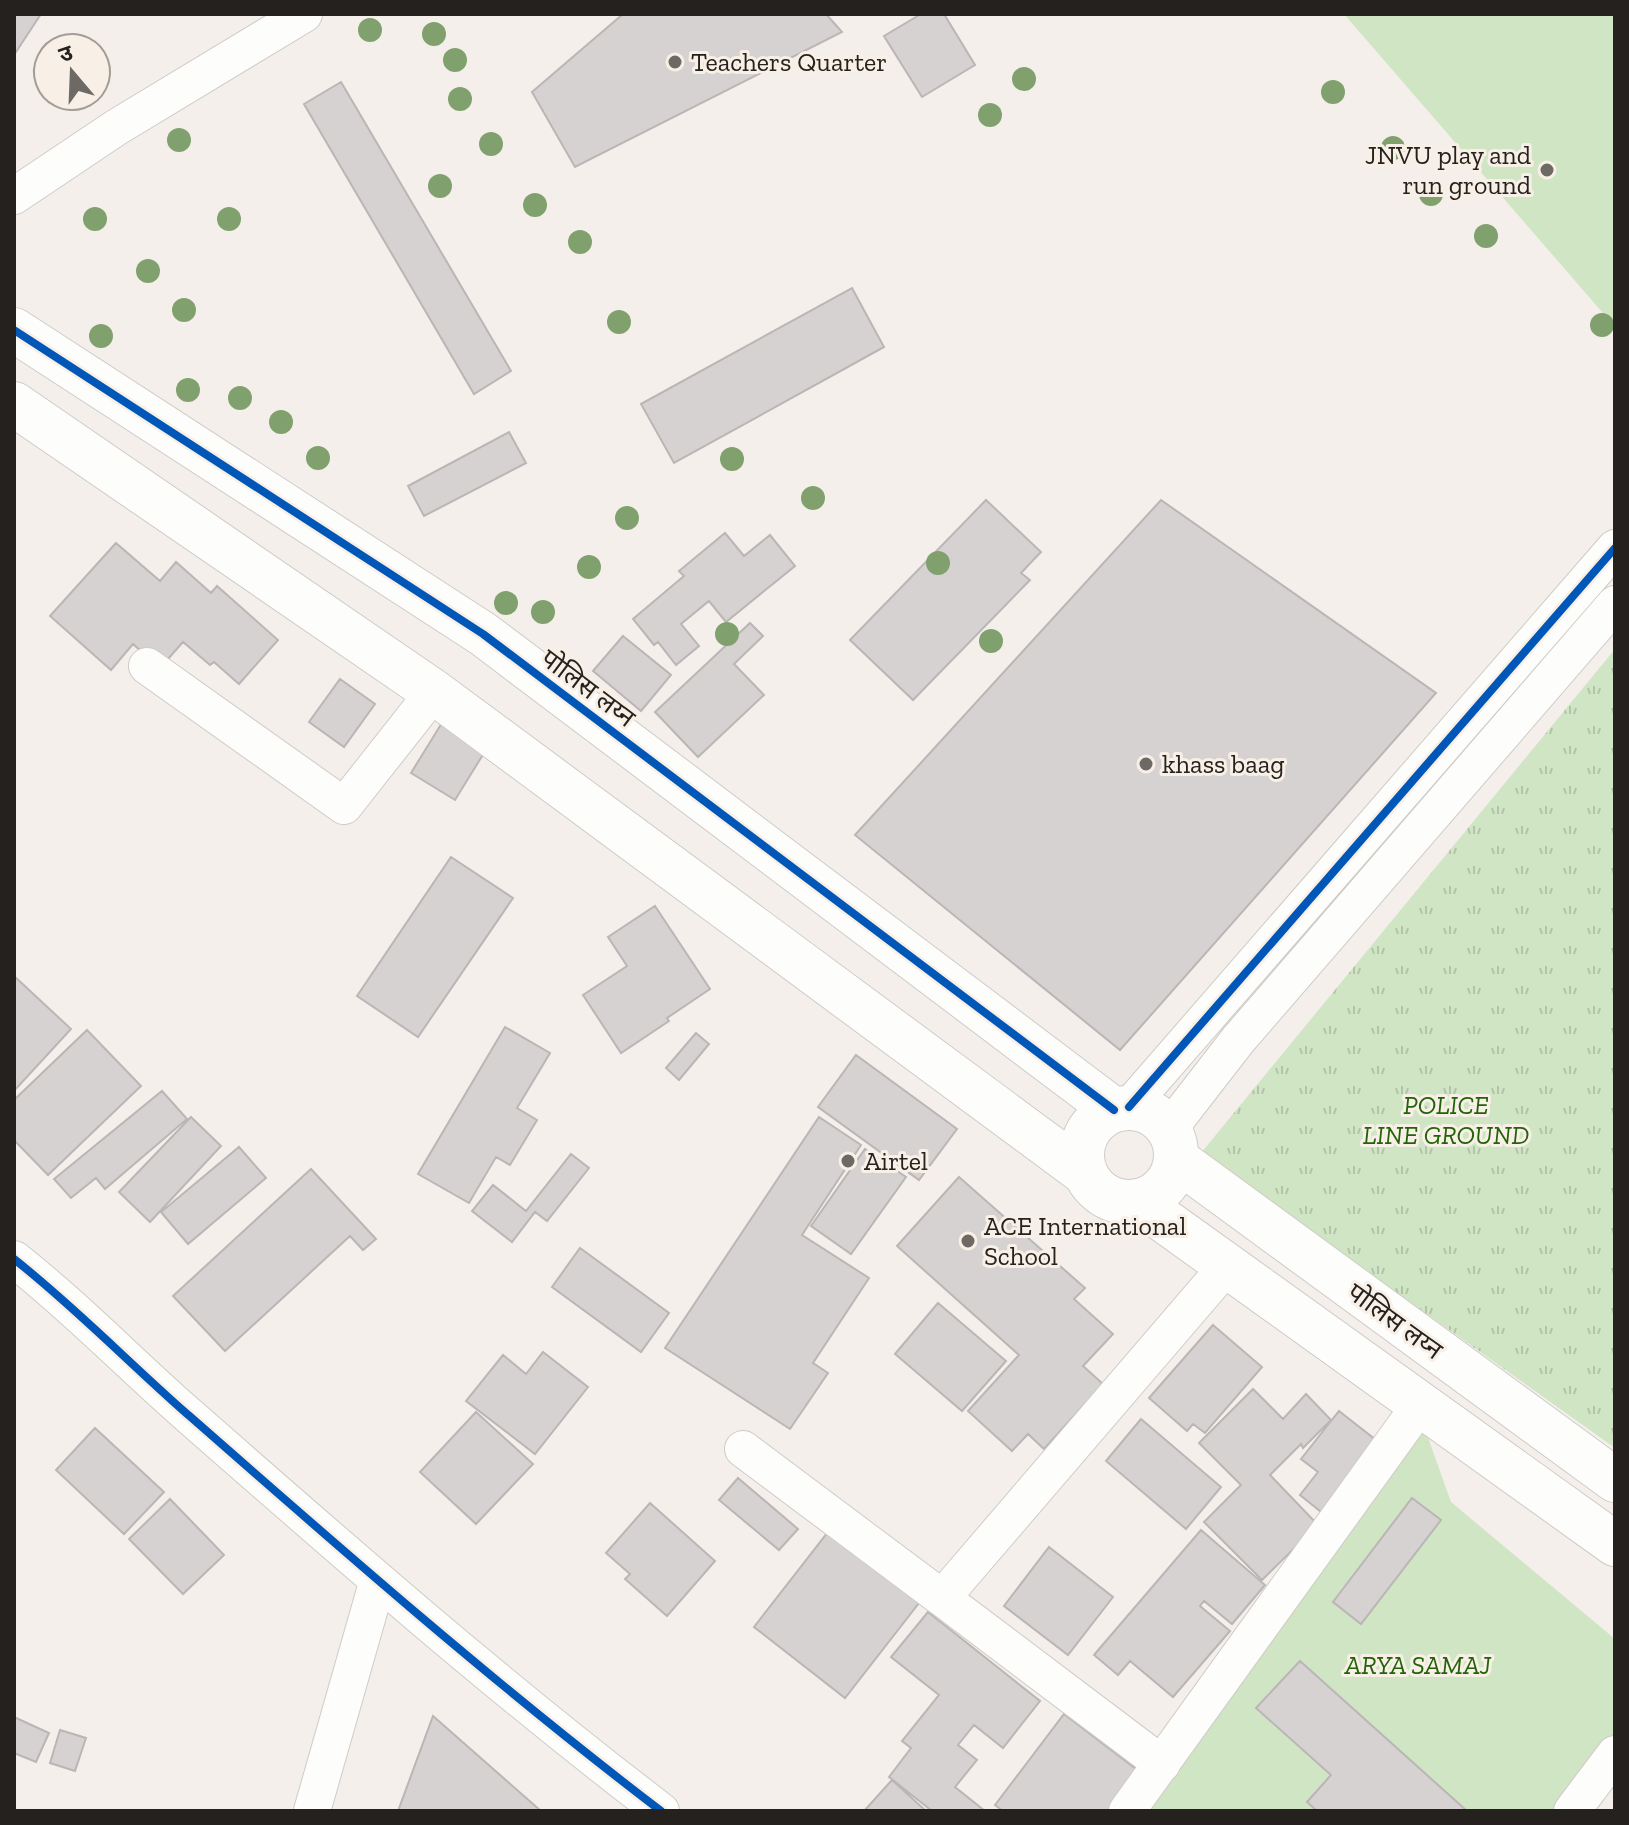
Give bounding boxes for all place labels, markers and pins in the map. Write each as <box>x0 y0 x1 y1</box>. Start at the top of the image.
place label: Teachers Quarter <box>691 46 887 78</box>
marker: Teachers Quarter <box>666 53 684 71</box>
place label: JNVU play and run ground <box>1365 139 1531 201</box>
marker: JNVU play and run ground <box>1538 161 1556 179</box>
place label: khass baag <box>1162 748 1285 780</box>
marker: khass baag <box>1137 755 1155 773</box>
place label: Airtel <box>864 1145 928 1177</box>
marker: Airtel <box>839 1152 857 1170</box>
place label: ACE International School <box>984 1210 1186 1272</box>
marker: ACE International School <box>959 1232 977 1250</box>

